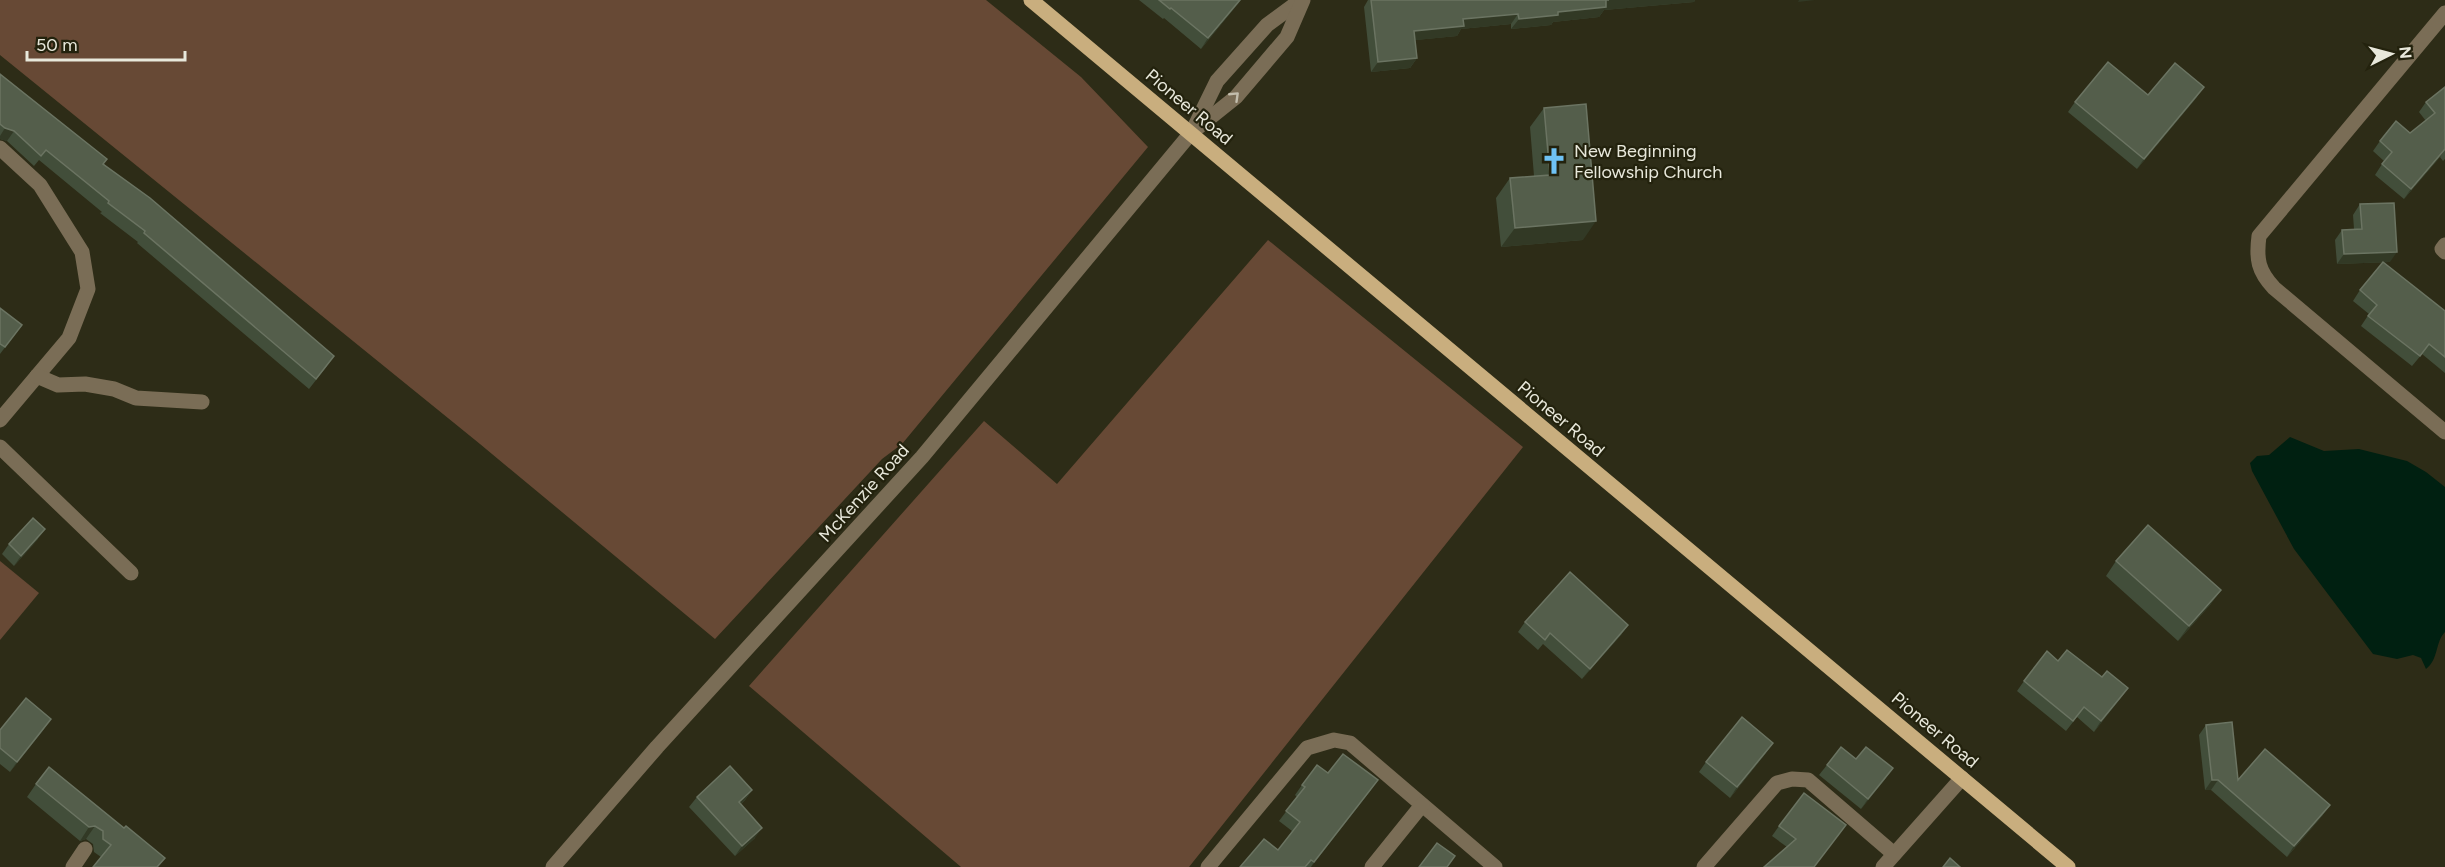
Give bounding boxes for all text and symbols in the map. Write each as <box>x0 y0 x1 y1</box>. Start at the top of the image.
scale bar <box>27 24 184 62</box>
north arrow <box>2361 24 2421 84</box>
text: 50 m <box>36 34 78 56</box>
text: N <box>2395 45 2416 60</box>
street label: Pioneer Road <box>1141 64 1237 150</box>
one-way arrow <box>1228 92 1239 103</box>
place label: New Beginning Fellowship Church <box>1574 140 1722 183</box>
church icon: New Beginning Fellowship Church <box>1539 146 1569 176</box>
street label: Pioneer Road <box>1513 376 1609 462</box>
street label: McKenzie Road <box>814 439 914 547</box>
street label: Pioneer Road <box>1887 687 1983 773</box>

